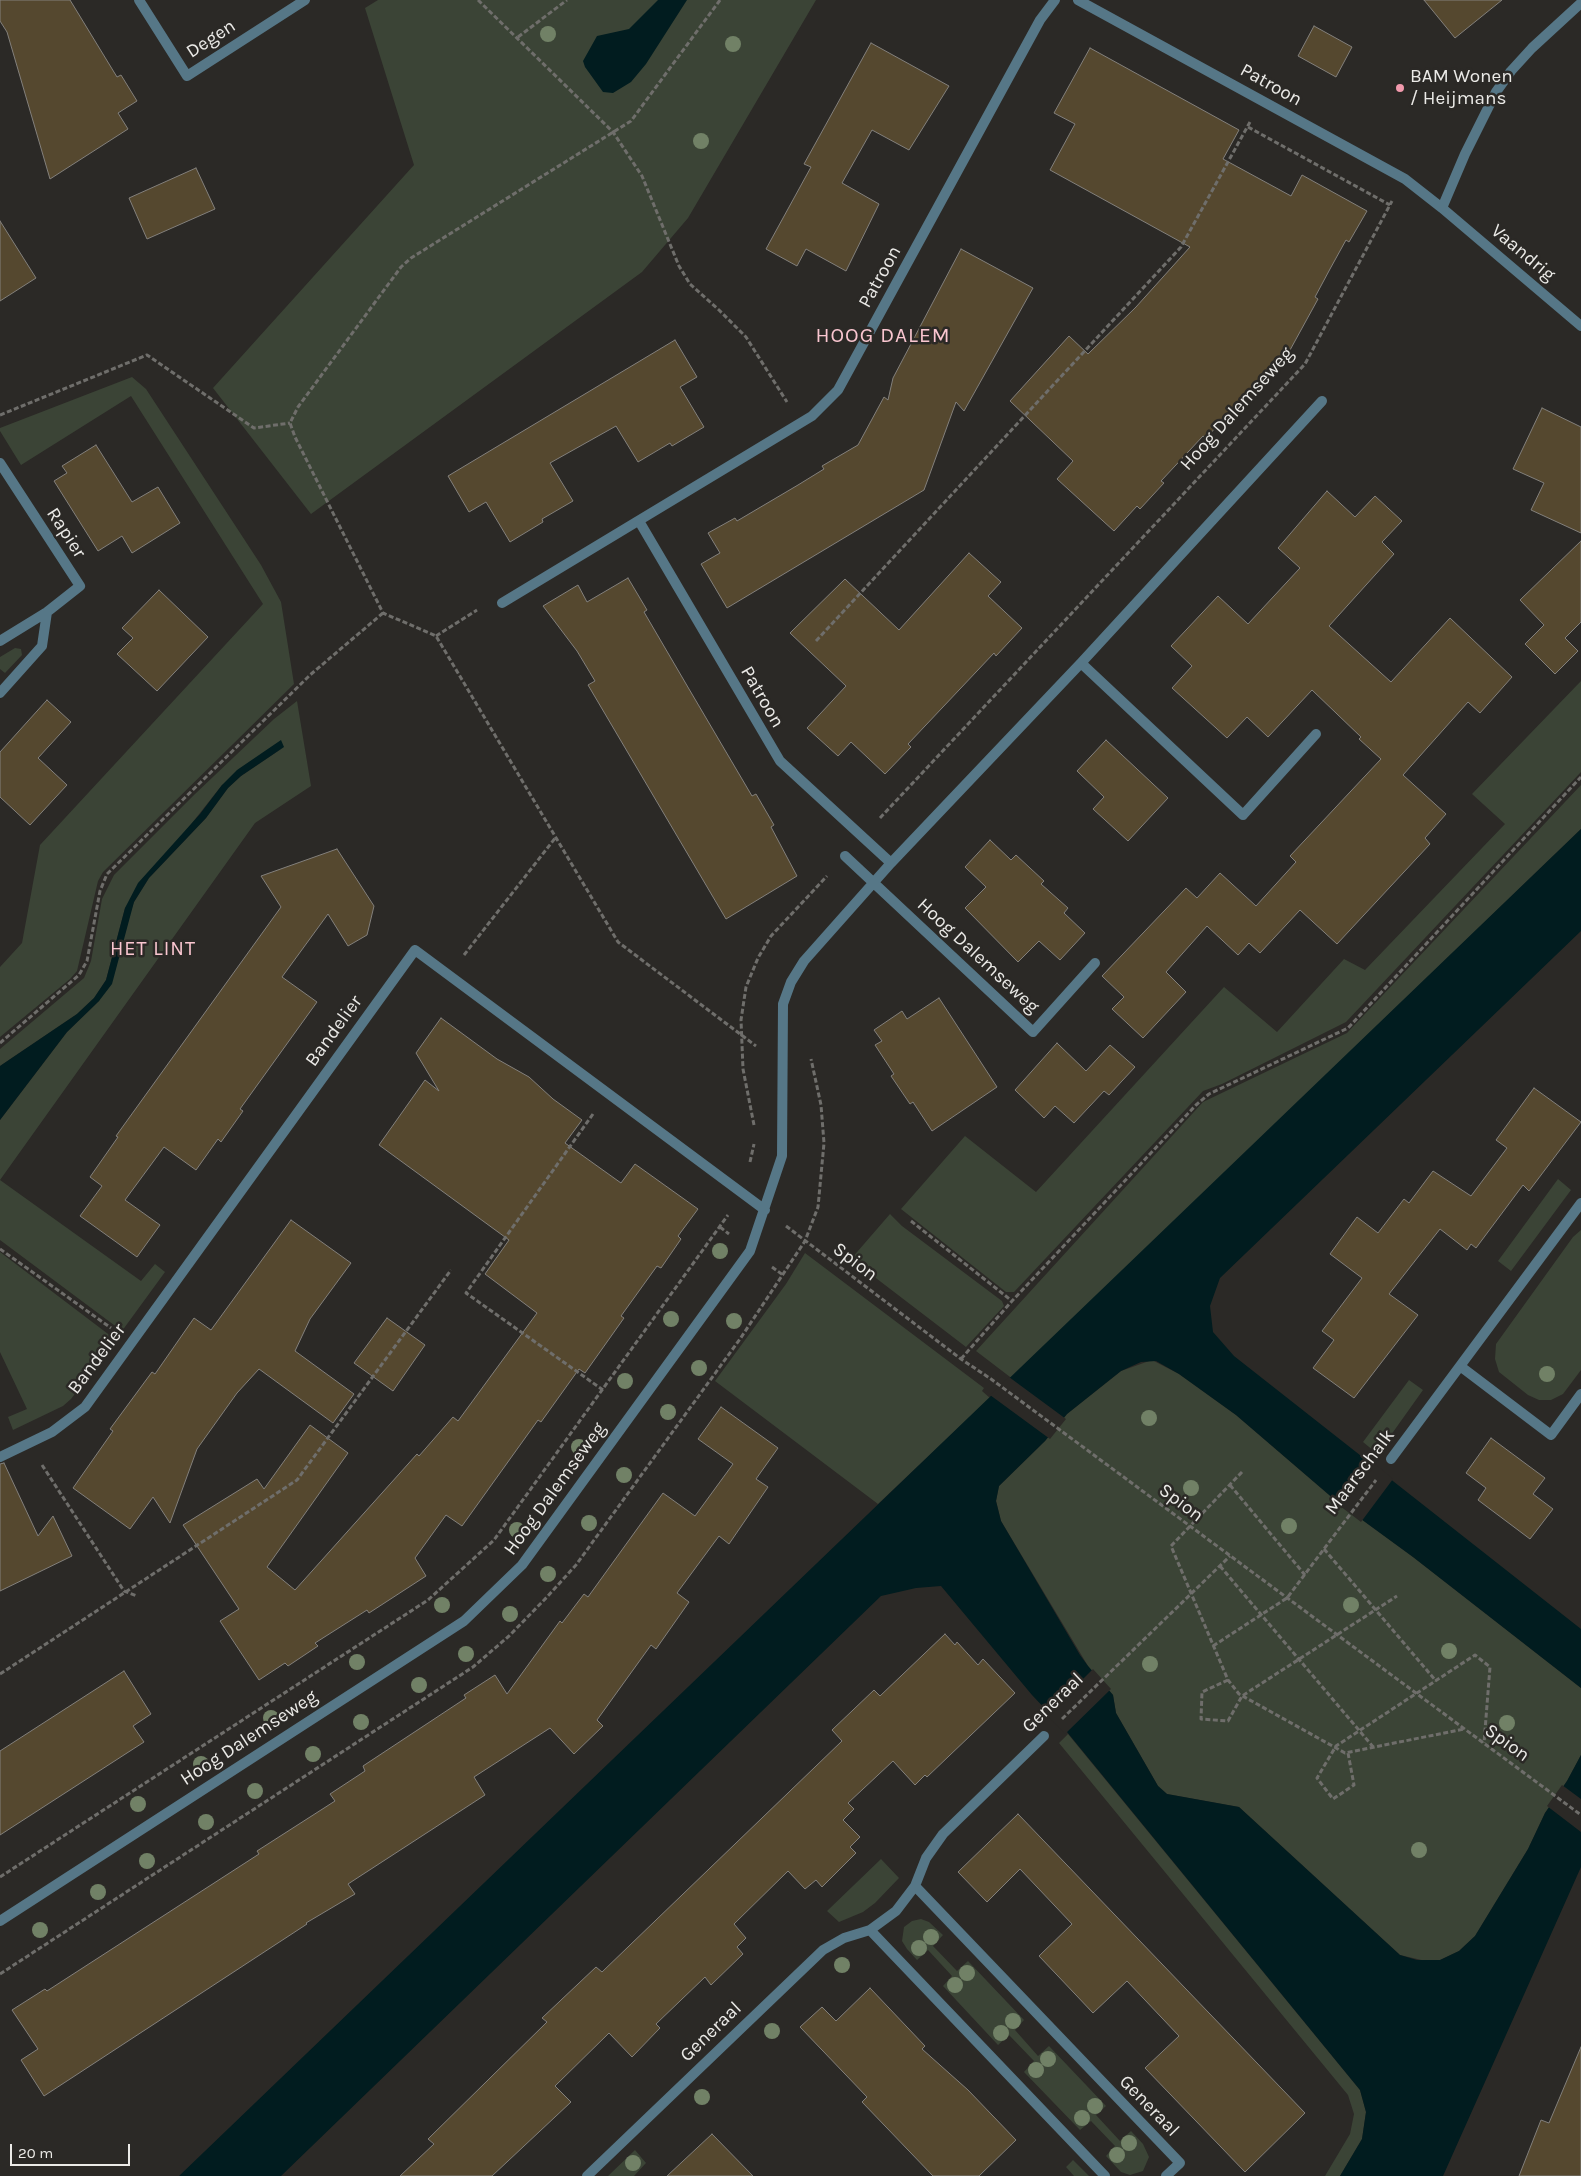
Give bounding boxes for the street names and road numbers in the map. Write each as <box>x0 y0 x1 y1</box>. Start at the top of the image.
street label: Degen <box>182 15 240 63</box>
street label: Patroon <box>1236 59 1306 111</box>
street label: Vaandrig <box>1486 220 1560 286</box>
street label: Patroon <box>854 242 906 312</box>
street label: Hoog Dalemseweg <box>1175 342 1299 476</box>
street label: Rapier <box>41 504 91 562</box>
street label: Patroon <box>735 662 789 732</box>
street label: Hoog Dalemseweg <box>912 894 1044 1018</box>
street label: Bandelier <box>301 991 367 1071</box>
street label: Spion <box>828 1238 882 1286</box>
street label: Bandelier <box>63 1319 131 1399</box>
street label: Hoog Dalemseweg <box>499 1418 611 1560</box>
street label: Maarschalk <box>1320 1425 1400 1519</box>
street label: Spion <box>1154 1479 1208 1527</box>
street label: Generaal <box>1018 1668 1088 1738</box>
street label: Hoog Dalemseweg <box>176 1685 322 1791</box>
street label: Spion <box>1480 1719 1534 1767</box>
street label: Generaal <box>676 1997 746 2067</box>
street label: Generaal <box>1114 2071 1184 2141</box>

